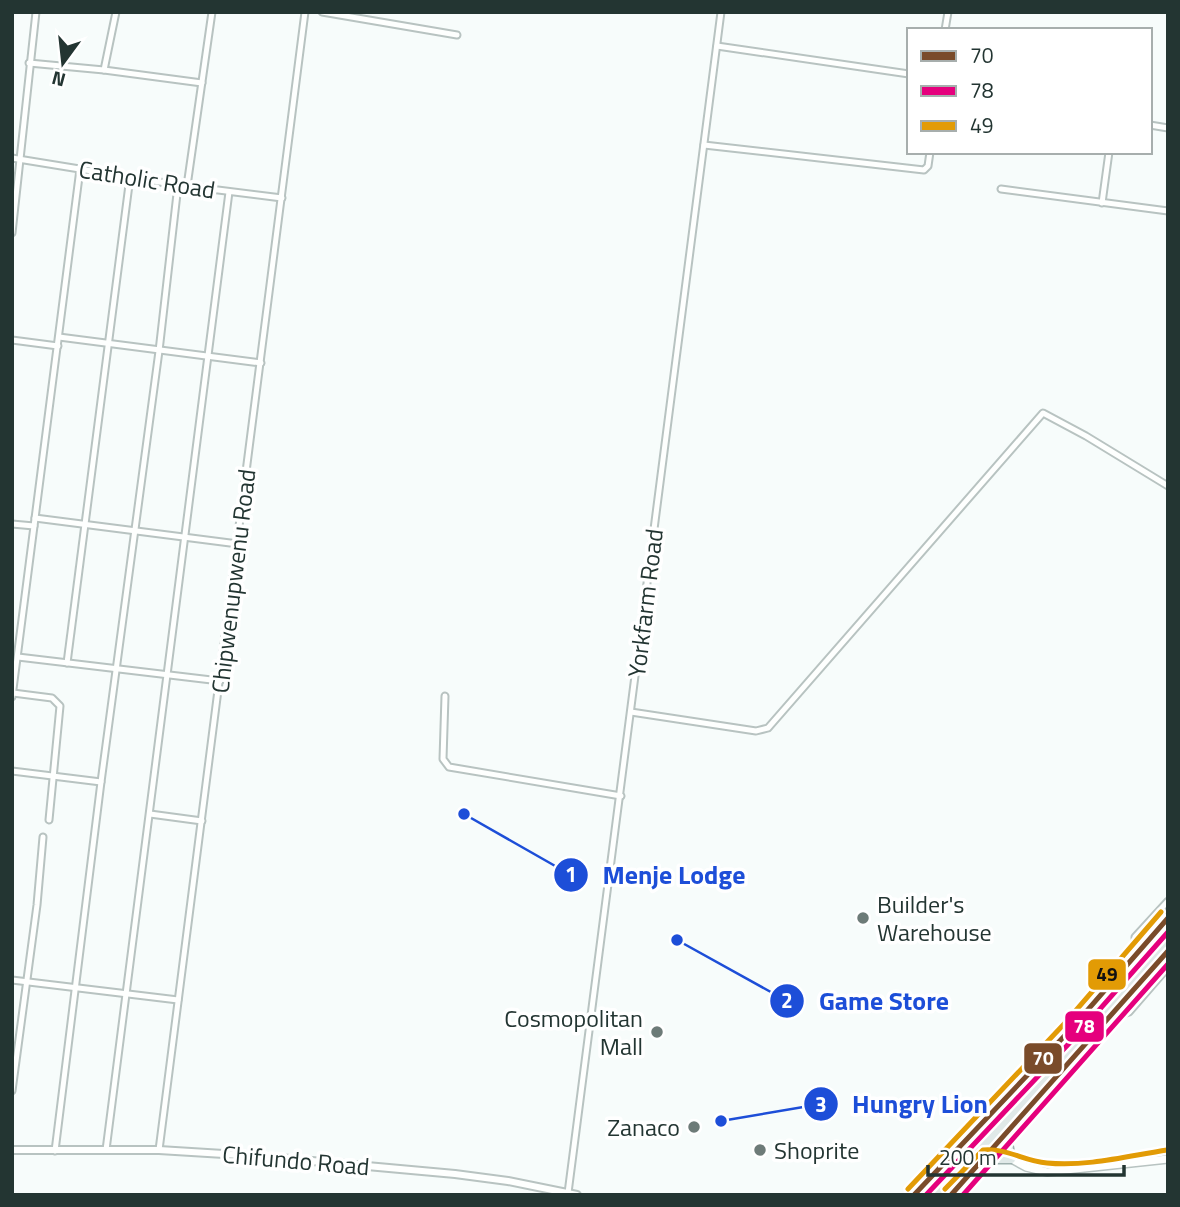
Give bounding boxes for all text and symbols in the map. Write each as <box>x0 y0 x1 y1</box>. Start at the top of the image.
north arrow <box>28 28 98 98</box>
legend <box>907 28 1152 154</box>
text: 70 <box>970 39 994 71</box>
text: N <box>48 64 69 96</box>
text: 78 <box>970 74 994 106</box>
text: 49 <box>970 109 994 141</box>
street label: Catholic Road <box>76 150 218 208</box>
street label: Chipwenupwenu Road <box>201 467 265 695</box>
street label: Yorkfarm Road <box>618 527 672 679</box>
callout: Menje Lodge <box>553 852 759 899</box>
text: Menje Lodge <box>602 855 746 894</box>
text: 1 <box>565 858 577 890</box>
place label: Builder's Warehouse <box>877 886 992 950</box>
marker: Builder's Warehouse <box>855 910 871 926</box>
line badge: 49 <box>1087 958 1127 991</box>
text: 49 <box>1096 959 1118 988</box>
callout: Game Store <box>770 978 963 1025</box>
text: Game Store <box>819 981 949 1020</box>
text: 2 <box>781 984 793 1016</box>
place label: Cosmopolitan Mall <box>504 1000 643 1064</box>
line badge: 78 <box>1064 1010 1105 1043</box>
text: 78 <box>1073 1011 1095 1040</box>
marker: Cosmopolitan Mall <box>649 1024 665 1040</box>
line badge: 70 <box>1023 1042 1063 1075</box>
text: 70 <box>1032 1043 1054 1072</box>
callout: Hungry Lion <box>804 1081 1002 1128</box>
text: Hungry Lion <box>852 1084 988 1123</box>
text: 3 <box>815 1088 827 1120</box>
place label: Zanaco <box>607 1109 680 1145</box>
marker: Zanaco <box>686 1119 702 1135</box>
place label: Shoprite <box>774 1132 859 1168</box>
scale bar <box>928 1134 1124 1178</box>
street label: Chifundo Road <box>221 1136 371 1184</box>
text: 200 m <box>939 1141 996 1173</box>
marker: Shoprite <box>752 1142 768 1158</box>

